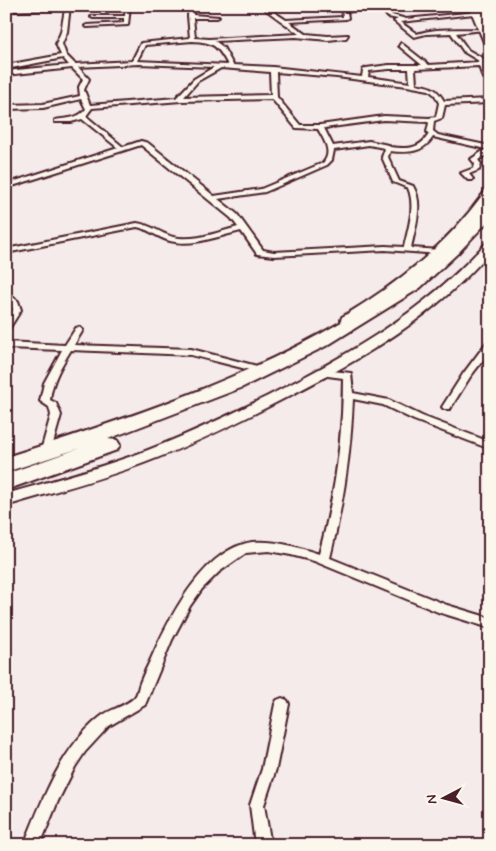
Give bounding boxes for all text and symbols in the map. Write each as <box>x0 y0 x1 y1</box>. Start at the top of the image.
north arrow <box>418 774 468 824</box>
text: N <box>423 794 442 805</box>

